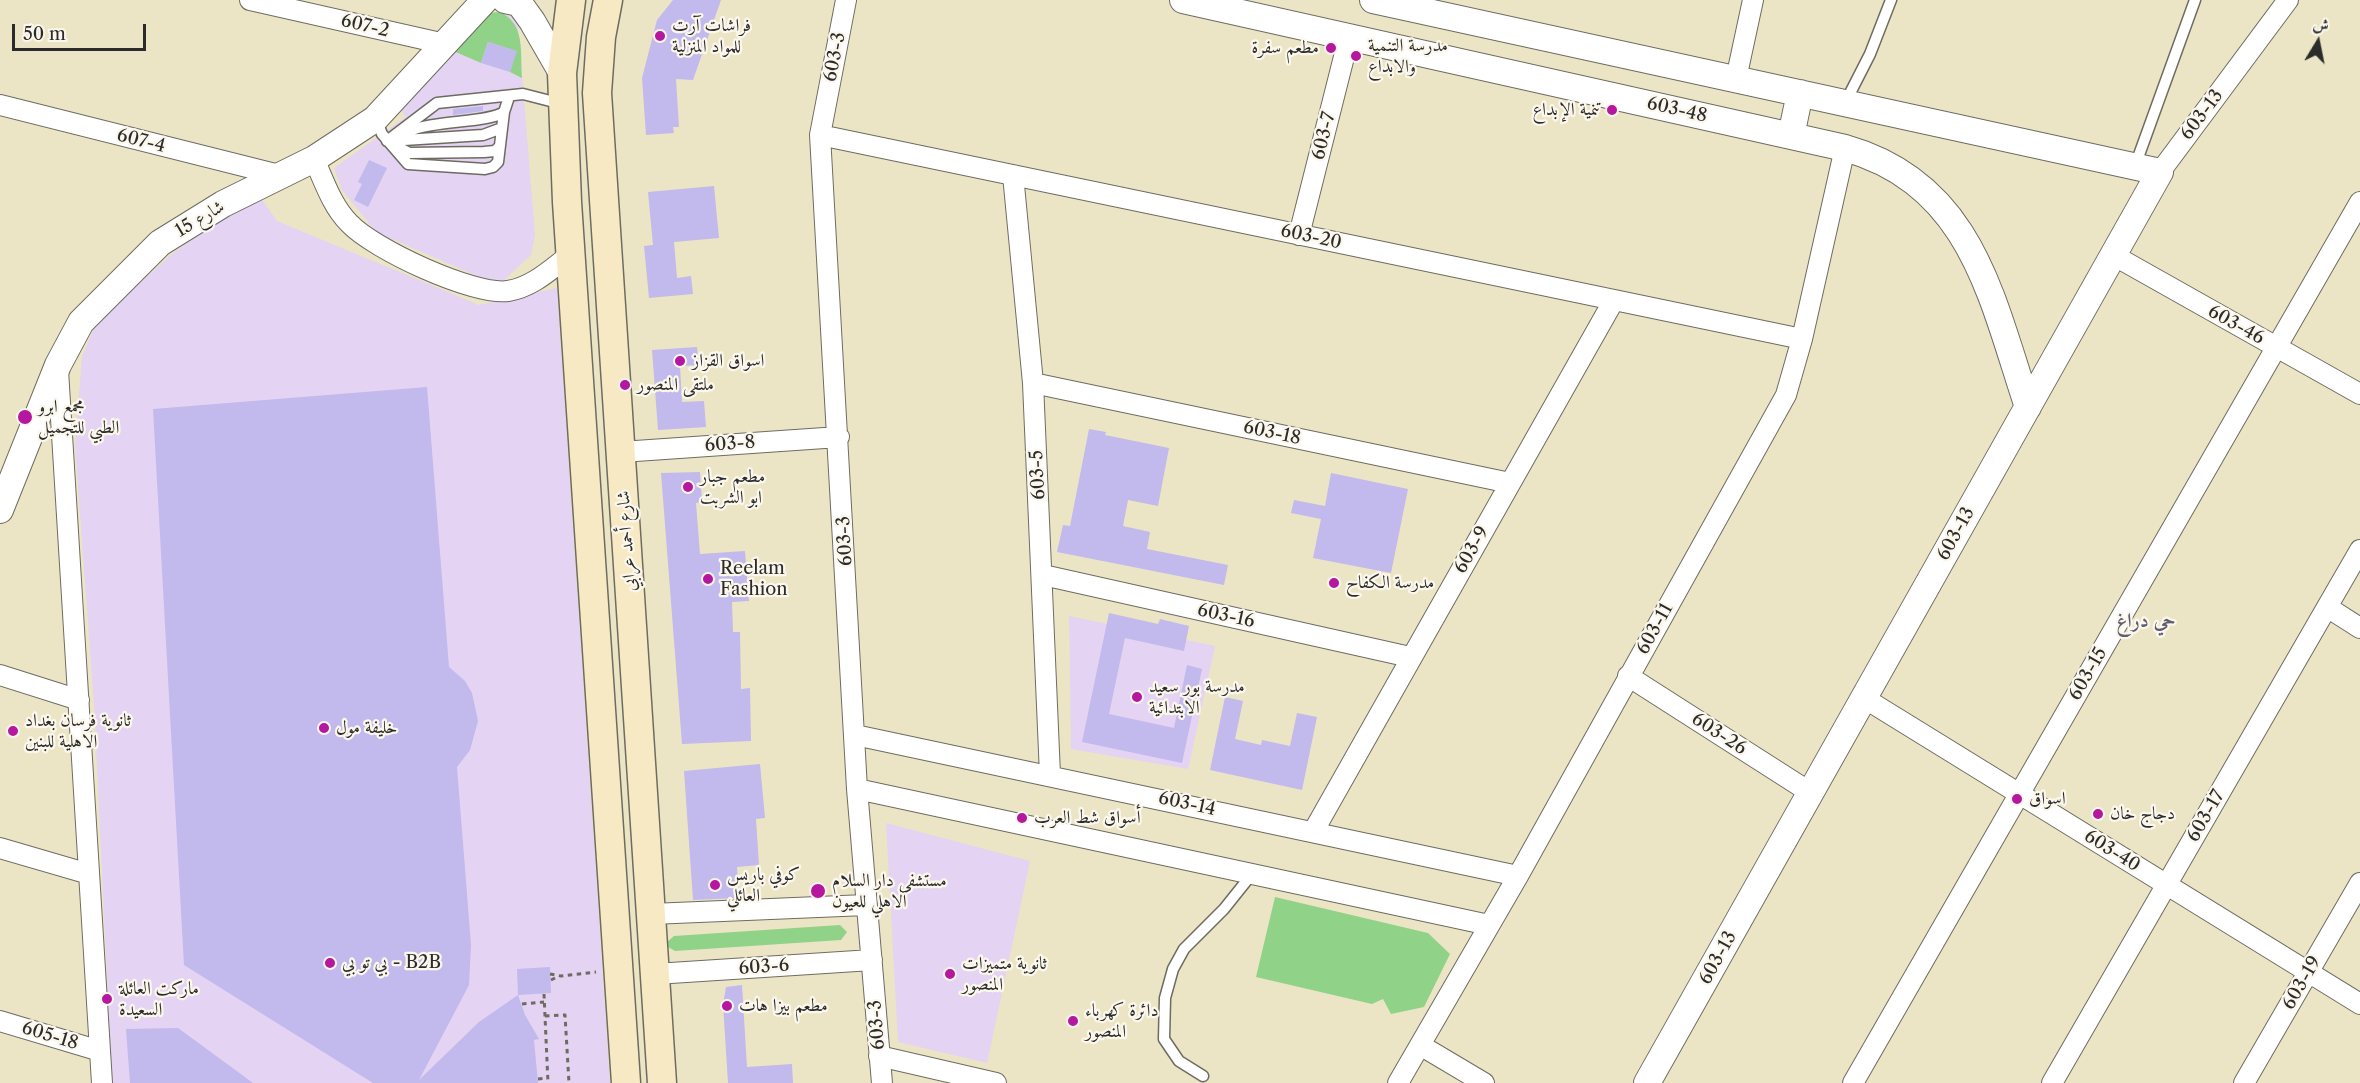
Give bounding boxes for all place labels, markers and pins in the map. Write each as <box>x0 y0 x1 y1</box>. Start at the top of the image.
place label: فراشات آرت للمواد المنزلية <box>672 15 751 57</box>
marker: فراشات آرت للمواد المنزلية <box>653 29 667 43</box>
place label: مدرسة التنمية والابداع <box>1368 35 1448 78</box>
place label: مطعم سفرة <box>1251 37 1319 59</box>
marker: مطعم سفرة <box>1324 41 1338 55</box>
marker: مدرسة التنمية والابداع <box>1349 49 1363 63</box>
place label: تنمية الإبداع <box>1532 99 1600 121</box>
marker: تنمية الإبداع <box>1605 103 1619 117</box>
place label: اسواق القزاز <box>692 350 765 372</box>
marker: اسواق القزاز <box>673 354 687 368</box>
place label: ملتقى المنصور <box>637 374 714 396</box>
marker: ملتقى المنصور <box>618 378 632 392</box>
place label: مجمع ابرو الطبي للتجميل <box>38 396 119 438</box>
marker: مجمع ابرو الطبي للتجميل <box>16 408 34 426</box>
place label: مطعم جبار ابو الشربت <box>700 466 765 508</box>
marker: مطعم جبار ابو الشربت <box>681 480 695 494</box>
place label: Reelam Fashion <box>720 558 787 600</box>
marker: Reelam Fashion <box>701 572 715 586</box>
place label: مدرسة الكفاح <box>1346 572 1434 594</box>
marker: مدرسة الكفاح <box>1327 576 1341 590</box>
place label: مدرسة بور سعيد الابتدائية <box>1149 676 1245 718</box>
marker: مدرسة بور سعيد الابتدائية <box>1130 690 1144 704</box>
place label: ثانوية فرسان بغداد الاهلية للبنين <box>25 710 131 752</box>
place label: خليفة مول <box>336 717 397 739</box>
marker: خليفة مول <box>317 721 331 735</box>
marker: ثانوية فرسان بغداد الاهلية للبنين <box>6 724 20 738</box>
place label: اسواق <box>2029 788 2066 810</box>
marker: اسواق <box>2010 792 2024 806</box>
place label: دجاج خان <box>2110 803 2175 825</box>
place label: أسواق شط العرب <box>1034 807 1141 829</box>
marker: دجاج خان <box>2091 807 2105 821</box>
marker: أسواق شط العرب <box>1015 811 1029 825</box>
place label: كوفي باريس العائلي <box>727 864 800 906</box>
place label: مستشفى دار السلام الاهلي للعيون <box>832 870 947 912</box>
marker: كوفي باريس العائلي <box>708 878 722 892</box>
marker: مستشفى دار السلام الاهلي للعيون <box>809 882 827 900</box>
place label: بي تو بي - B2B <box>342 952 441 974</box>
place label: ثانوية متميزات المنصور <box>962 953 1047 996</box>
marker: بي تو بي - B2B <box>323 956 337 970</box>
marker: ثانوية متميزات المنصور <box>943 967 957 981</box>
place label: ماركت العائلة السعيدة <box>119 978 199 1020</box>
marker: ماركت العائلة السعيدة <box>100 992 114 1006</box>
place label: مطعم بيزا هات <box>739 995 828 1017</box>
marker: مطعم بيزا هات <box>720 999 734 1013</box>
place label: دائرة كهرباء المنصور <box>1085 1000 1159 1042</box>
marker: دائرة كهرباء المنصور <box>1066 1014 1080 1028</box>

